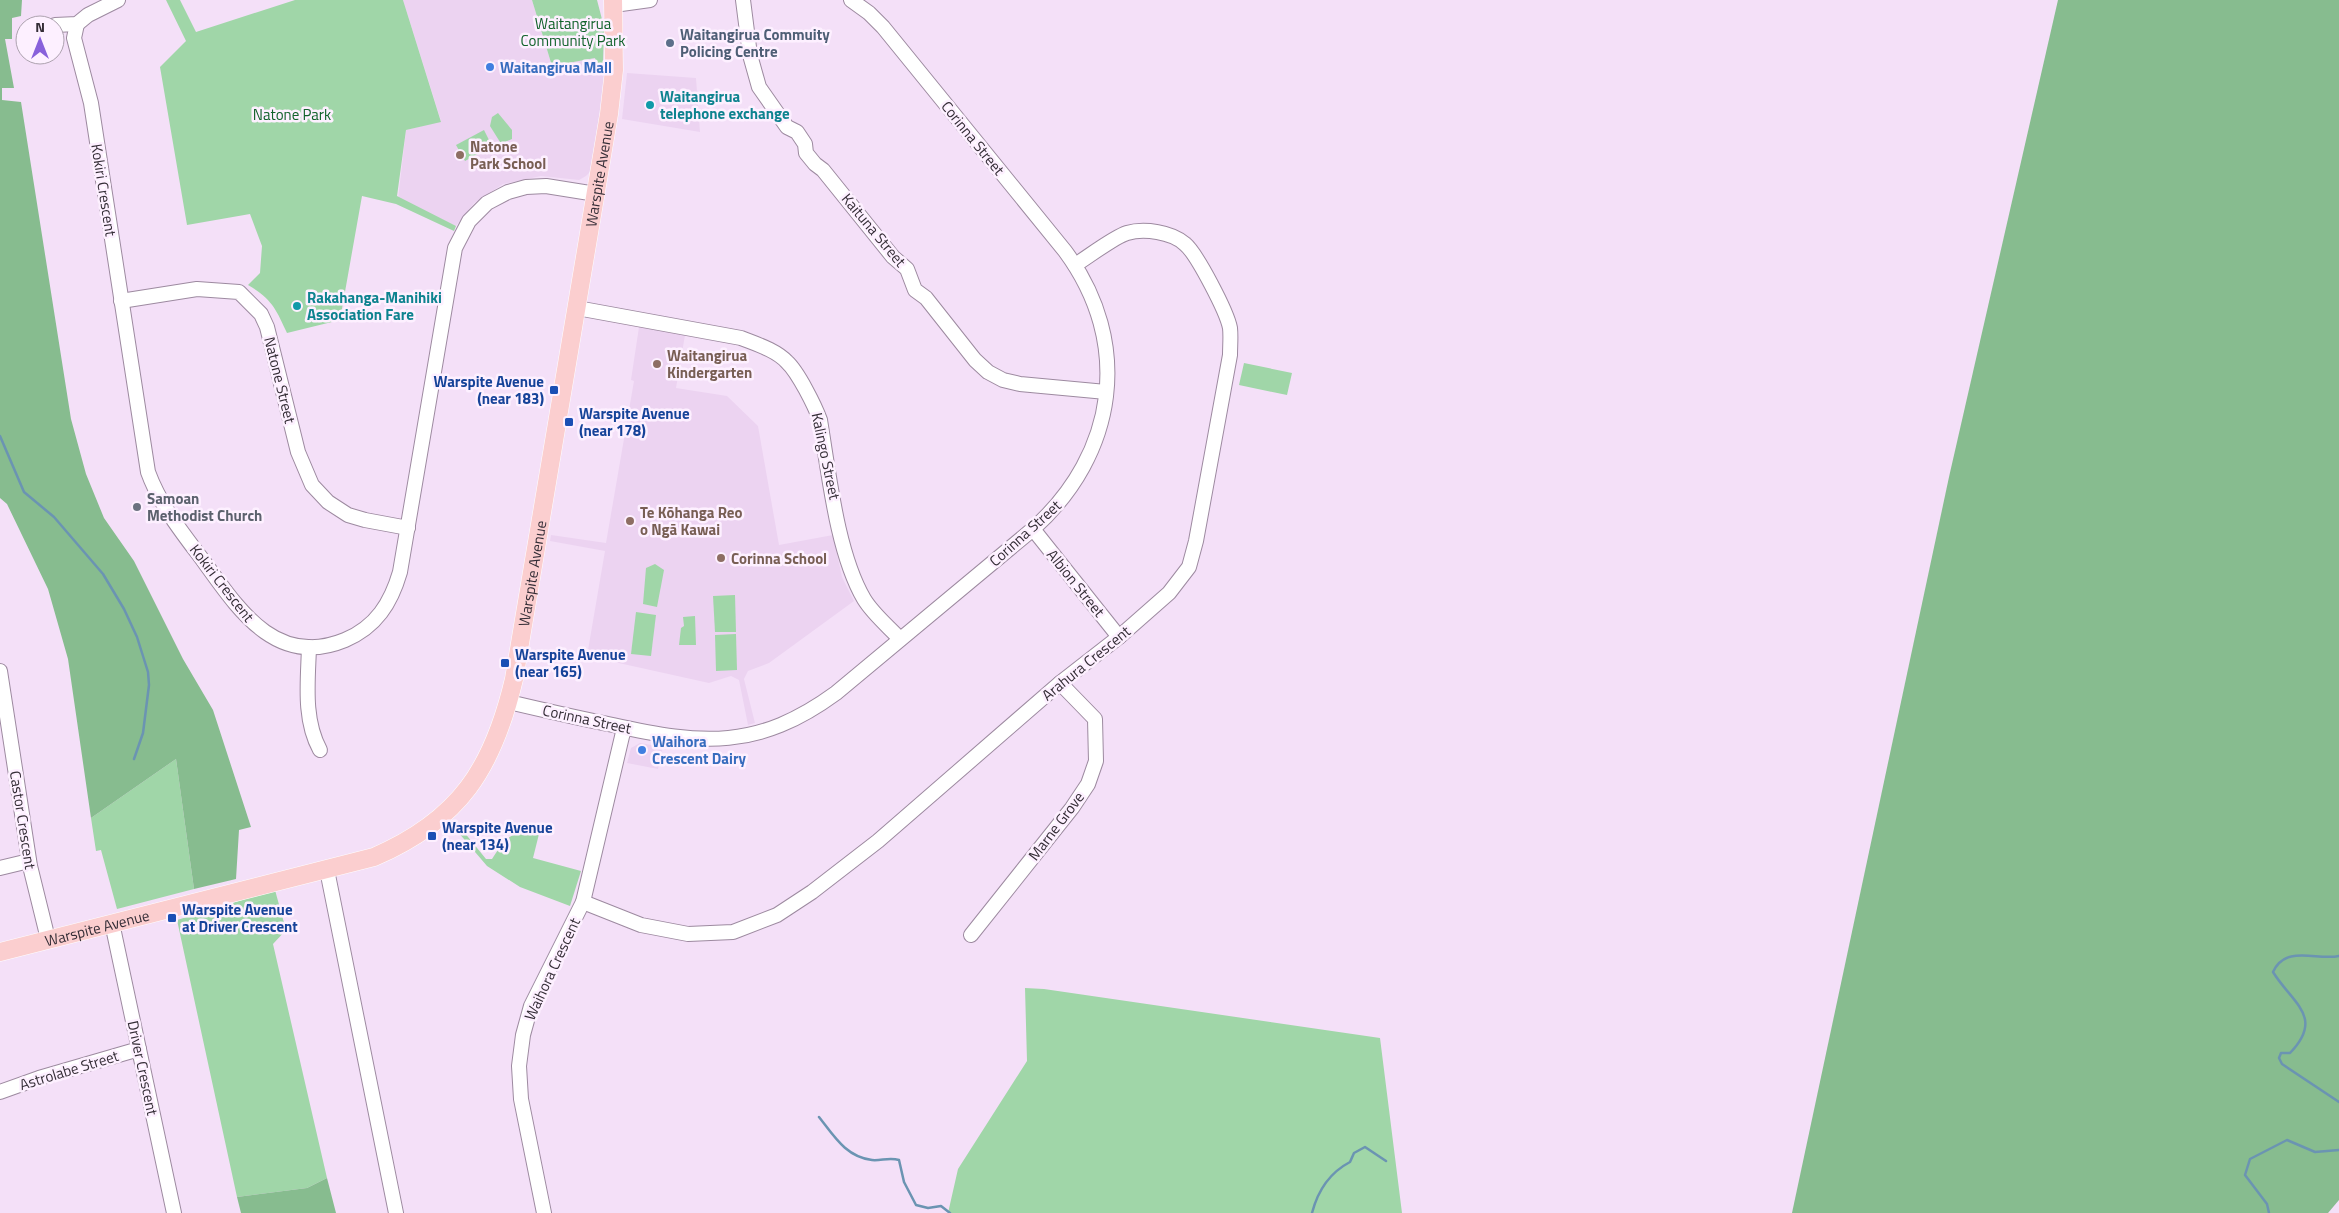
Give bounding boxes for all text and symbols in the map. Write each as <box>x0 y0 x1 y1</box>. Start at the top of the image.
park label: Waitangirua Community Park <box>521 12 625 52</box>
north arrow <box>15 15 65 65</box>
text: N <box>35 16 45 37</box>
place label: Waitangirua Commuity Policing Centre <box>680 23 830 63</box>
marker: Waitangirua Commuity Policing Centre <box>664 37 676 49</box>
place label: Waitangirua Mall <box>500 56 612 79</box>
marker: Waitangirua Mall <box>484 61 496 73</box>
place label: Waitangirua telephone exchange <box>660 85 790 125</box>
street label: Corinna Street <box>936 96 1011 181</box>
marker: Waitangirua telephone exchange <box>644 99 656 111</box>
park label: Natone Park <box>253 103 331 126</box>
street label: Warspite Avenue <box>579 119 619 229</box>
place label: Natone Park School <box>470 135 546 175</box>
street label: Kokiri Crescent <box>85 142 123 239</box>
marker: Natone Park School <box>454 149 466 161</box>
street label: Kaituna Street <box>836 188 912 272</box>
place label: Rakahanga-Manihiki Association Fare <box>307 286 442 326</box>
marker: Rakahanga-Manihiki Association Fare <box>291 300 303 312</box>
street label: Natone Street <box>258 334 302 426</box>
place label: Waitangirua Kindergarten <box>667 344 752 384</box>
marker: Waitangirua Kindergarten <box>651 358 663 370</box>
place label: Warspite Avenue (near 183) <box>433 370 544 410</box>
marker: Warspite Avenue (near 183) <box>548 384 560 396</box>
place label: Warspite Avenue (near 178) <box>579 402 690 442</box>
street label: Kalingo Street <box>806 410 847 502</box>
marker: Warspite Avenue (near 178) <box>563 416 575 428</box>
place label: Samoan Methodist Church <box>147 487 262 527</box>
street label: Corinna Street <box>984 494 1067 572</box>
marker: Samoan Methodist Church <box>131 501 143 513</box>
place label: Te Kōhanga Reo o Ngā Kawai <box>640 501 742 541</box>
marker: Te Kōhanga Reo o Ngā Kawai <box>624 515 636 527</box>
street label: Warspite Avenue <box>512 519 552 628</box>
street label: Kokiri Crescent <box>184 539 260 627</box>
street label: Albion Street <box>1041 544 1111 622</box>
place label: Corinna School <box>731 547 827 570</box>
marker: Corinna School <box>715 552 727 564</box>
street label: Arahura Crescent <box>1037 619 1136 706</box>
place label: Warspite Avenue (near 165) <box>515 643 626 683</box>
marker: Warspite Avenue (near 165) <box>499 657 511 669</box>
street label: Corinna Street <box>541 698 634 740</box>
place label: Waihora Crescent Dairy <box>652 730 746 770</box>
marker: Waihora Crescent Dairy <box>636 744 648 756</box>
street label: Castor Crescent <box>4 769 42 872</box>
street label: Marne Grove <box>1022 787 1090 865</box>
place label: Warspite Avenue (near 134) <box>442 816 553 856</box>
marker: Warspite Avenue (near 134) <box>426 830 438 842</box>
place label: Warspite Avenue at Driver Crescent <box>182 898 298 938</box>
street label: Warspite Avenue <box>42 903 152 952</box>
marker: Warspite Avenue at Driver Crescent <box>166 912 178 924</box>
street label: Waihora Crescent <box>518 913 586 1024</box>
street label: Driver Crescent <box>122 1019 164 1118</box>
street label: Astrolabe Street <box>17 1044 122 1096</box>

